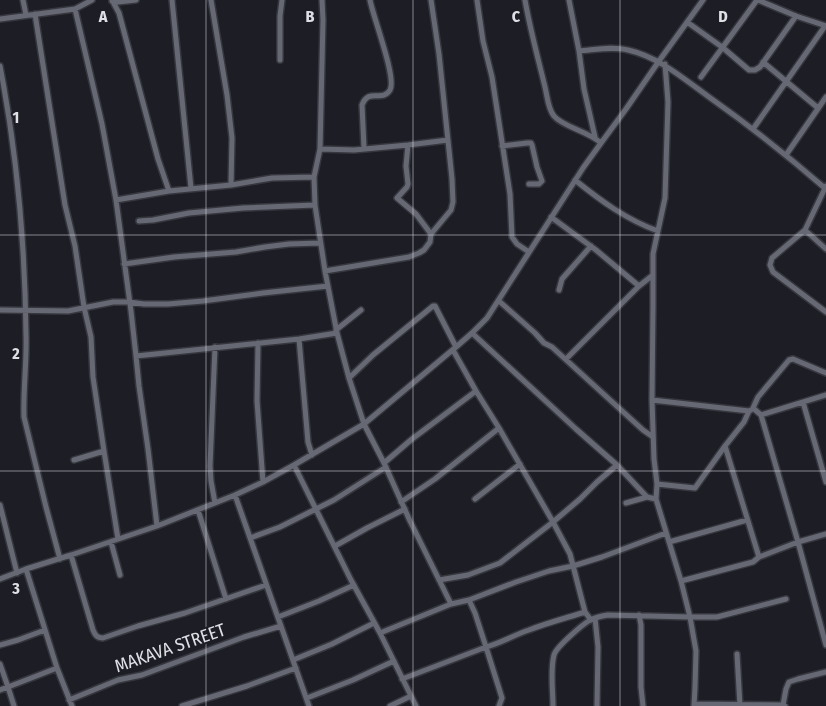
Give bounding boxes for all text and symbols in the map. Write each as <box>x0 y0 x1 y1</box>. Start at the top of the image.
text: A <box>98 7 108 26</box>
text: B <box>306 7 315 26</box>
text: C <box>512 7 521 26</box>
text: D <box>718 7 728 26</box>
text: 1 <box>13 108 19 127</box>
text: 2 <box>11 344 20 363</box>
text: 3 <box>11 579 20 598</box>
street label: MAKAVA STREET <box>112 619 229 677</box>

